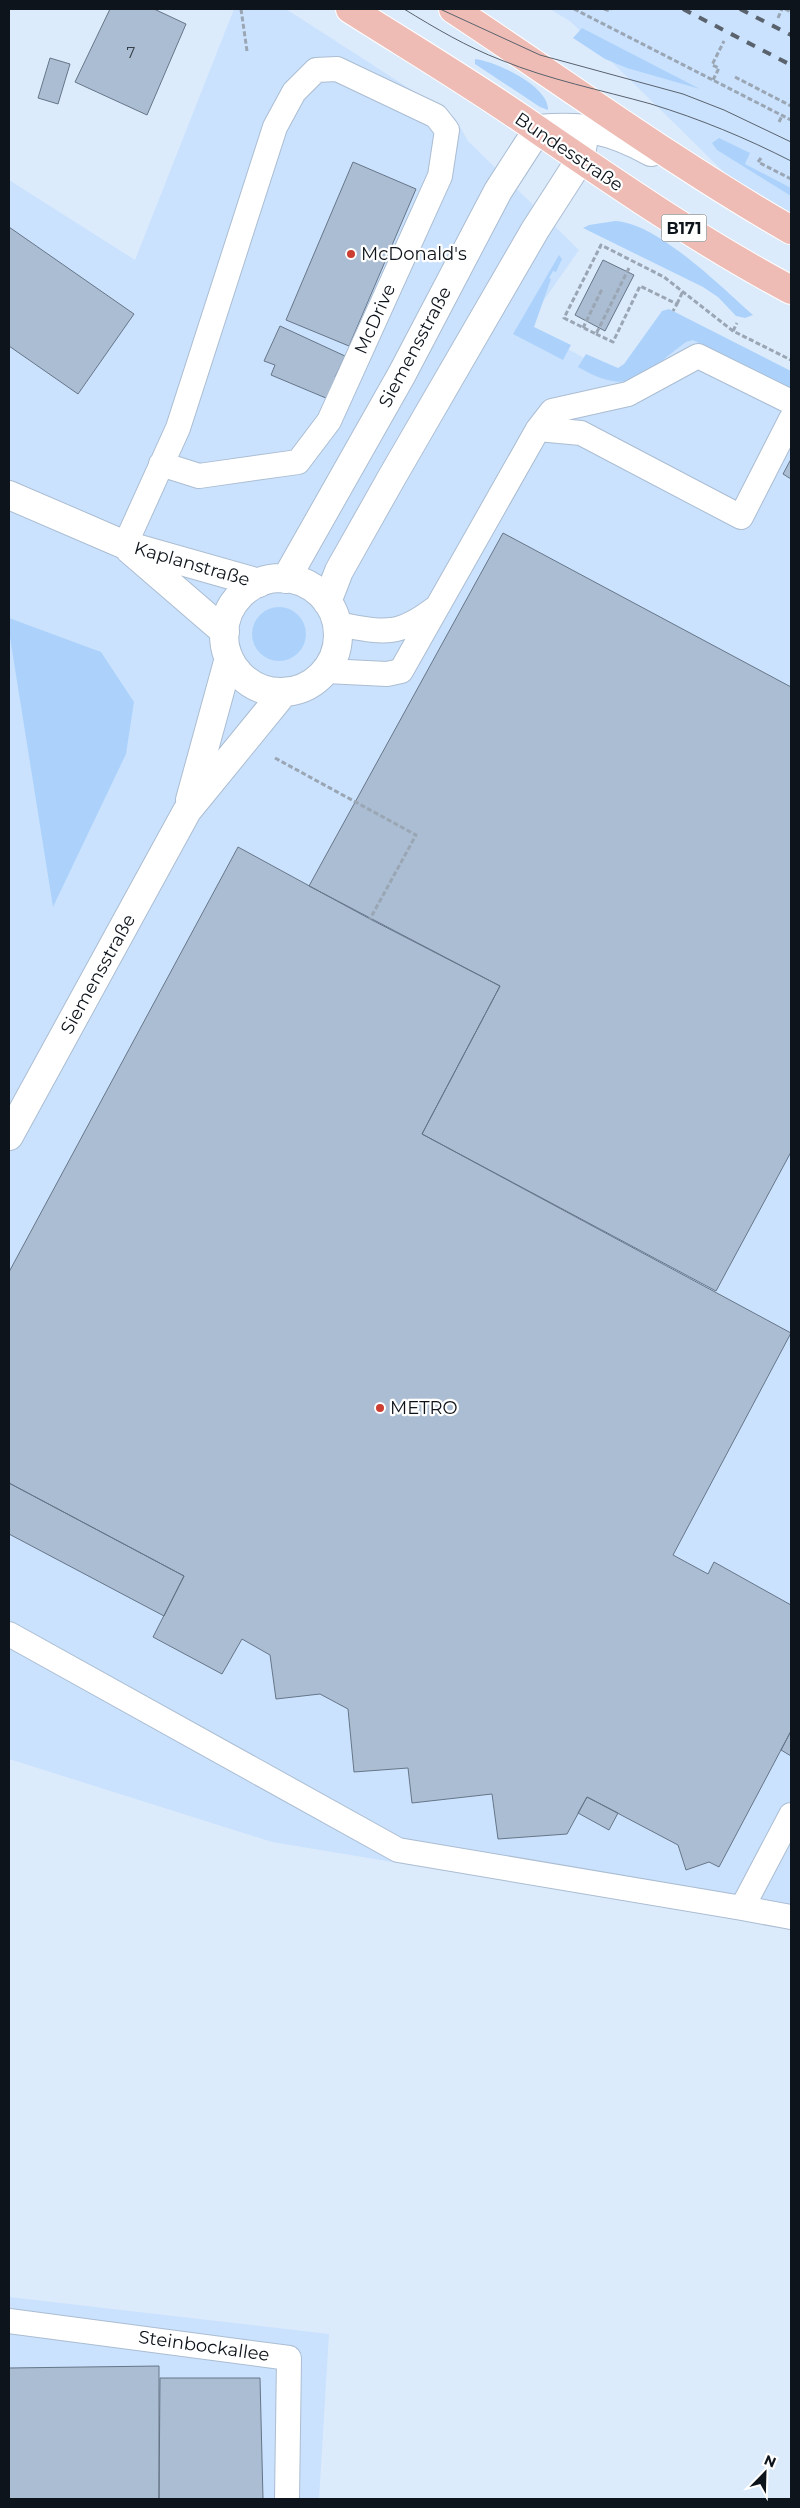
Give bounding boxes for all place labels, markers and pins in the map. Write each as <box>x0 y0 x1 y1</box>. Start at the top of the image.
place label: McDonald's <box>361 243 467 265</box>
marker: McDonald's <box>345 248 357 260</box>
place label: METRO <box>390 1397 458 1419</box>
marker: METRO <box>374 1402 386 1414</box>

